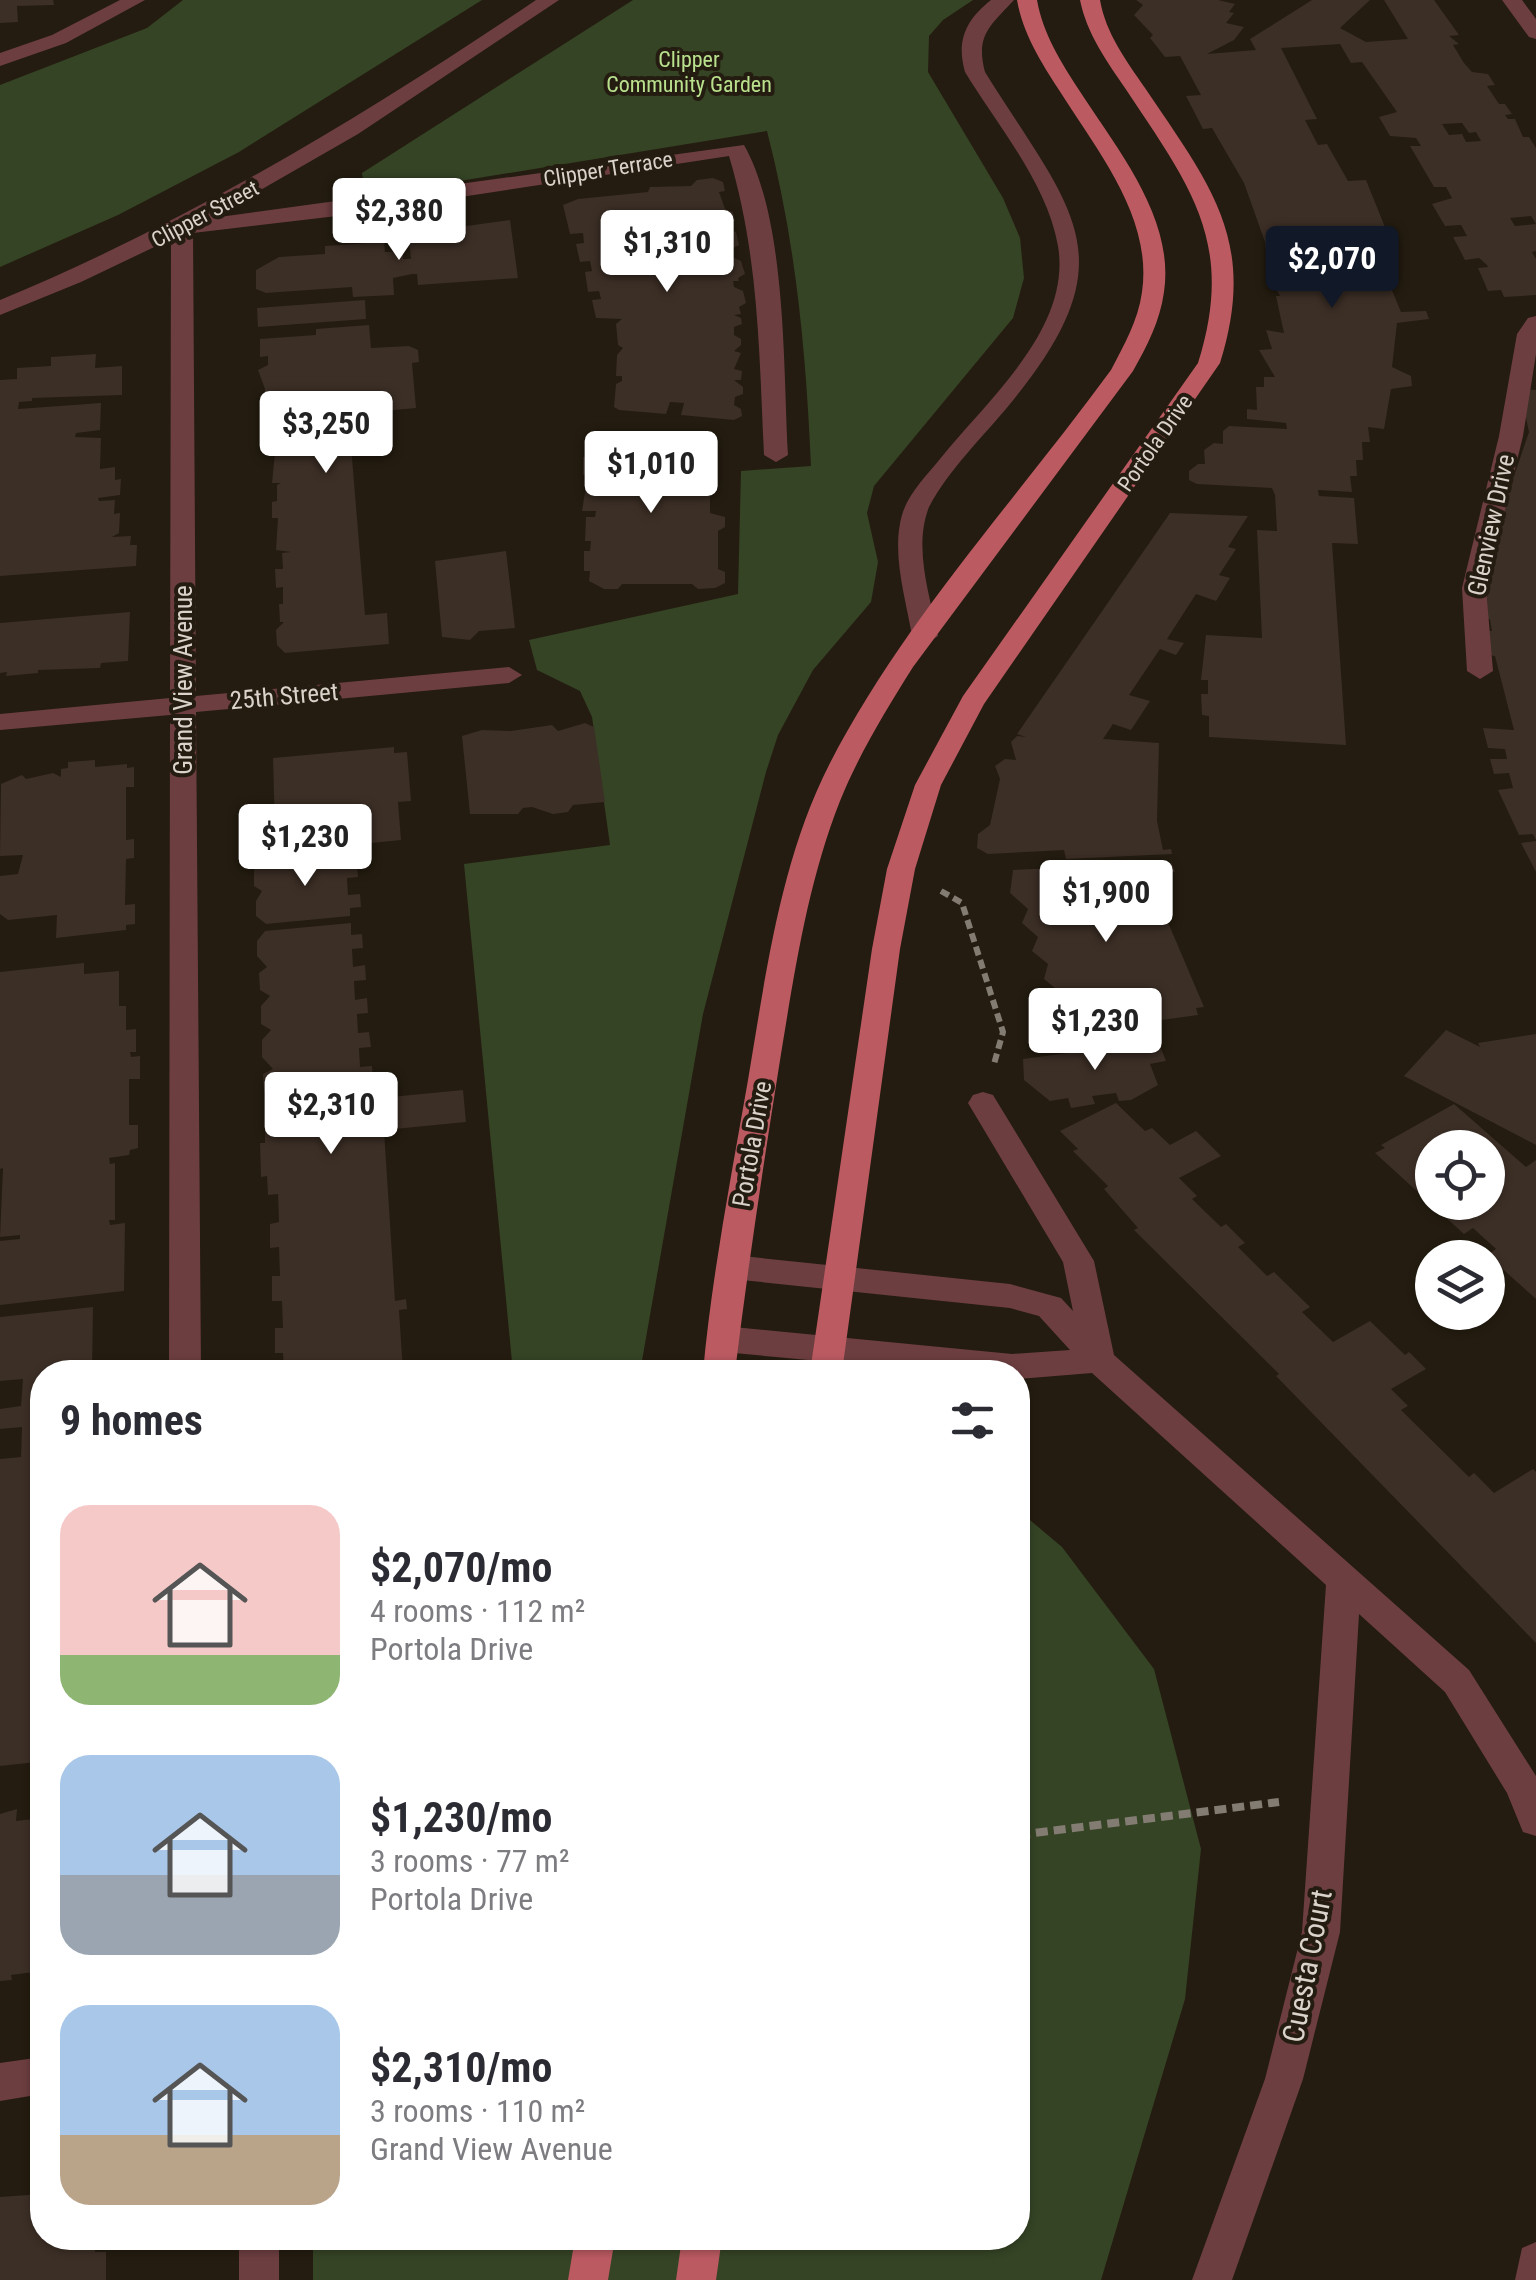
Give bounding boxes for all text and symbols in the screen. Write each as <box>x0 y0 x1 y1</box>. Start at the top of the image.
park label: Clipper Community Garden <box>606 47 772 97</box>
street label: Clipper Terrace <box>542 146 674 192</box>
street label: Clipper Street <box>147 175 263 253</box>
pin: $2,380 <box>318 178 480 263</box>
text: $2,380 <box>355 191 443 229</box>
pin: $1,310 <box>586 210 748 295</box>
text: $1,310 <box>623 223 711 261</box>
pin: $2,070 <box>1251 226 1413 311</box>
text: $2,070 <box>1288 239 1376 277</box>
street label: Portola Drive <box>1113 390 1197 496</box>
pin: $3,250 <box>245 391 407 476</box>
text: $3,250 <box>282 404 370 442</box>
pin: $1,010 <box>570 431 732 516</box>
text: $1,010 <box>607 444 695 482</box>
street label: Glenview Drive <box>1462 451 1520 599</box>
street label: Grand View Avenue <box>169 585 198 775</box>
street label: 25th Street <box>229 677 339 715</box>
pin: $1,230 <box>224 804 386 889</box>
text: $1,230 <box>261 817 349 855</box>
pin: $1,900 <box>1025 860 1187 945</box>
text: $1,900 <box>1062 873 1150 911</box>
pin: $1,230 <box>1014 988 1176 1073</box>
text: $1,230 <box>1051 1001 1139 1039</box>
pin: $2,310 <box>250 1072 412 1157</box>
street label: Portola Drive <box>727 1079 777 1209</box>
text: $2,310 <box>287 1085 375 1123</box>
map controls <box>1415 1130 1505 1330</box>
button: locate <box>1415 1130 1505 1220</box>
button: layers <box>1415 1240 1505 1330</box>
icon: filters <box>945 1393 1000 1448</box>
text: 9 homes <box>60 1396 203 1445</box>
text: $2,070/mo <box>370 1543 552 1592</box>
icon: home <box>140 1545 260 1665</box>
text: 4 rooms · 112 m² <box>370 1592 585 1630</box>
text: Portola Drive <box>370 1630 533 1668</box>
text: $1,230/mo <box>370 1793 552 1842</box>
icon: home <box>140 1795 260 1915</box>
text: 3 rooms · 77 m² <box>370 1842 569 1880</box>
text: Portola Drive <box>370 1880 533 1918</box>
street label: Cuesta Court <box>1275 1887 1339 2045</box>
text: $2,310/mo <box>370 2043 552 2092</box>
icon: home <box>140 2045 260 2165</box>
text: 3 rooms · 110 m² <box>370 2092 585 2130</box>
text: Grand View Avenue <box>370 2130 613 2168</box>

